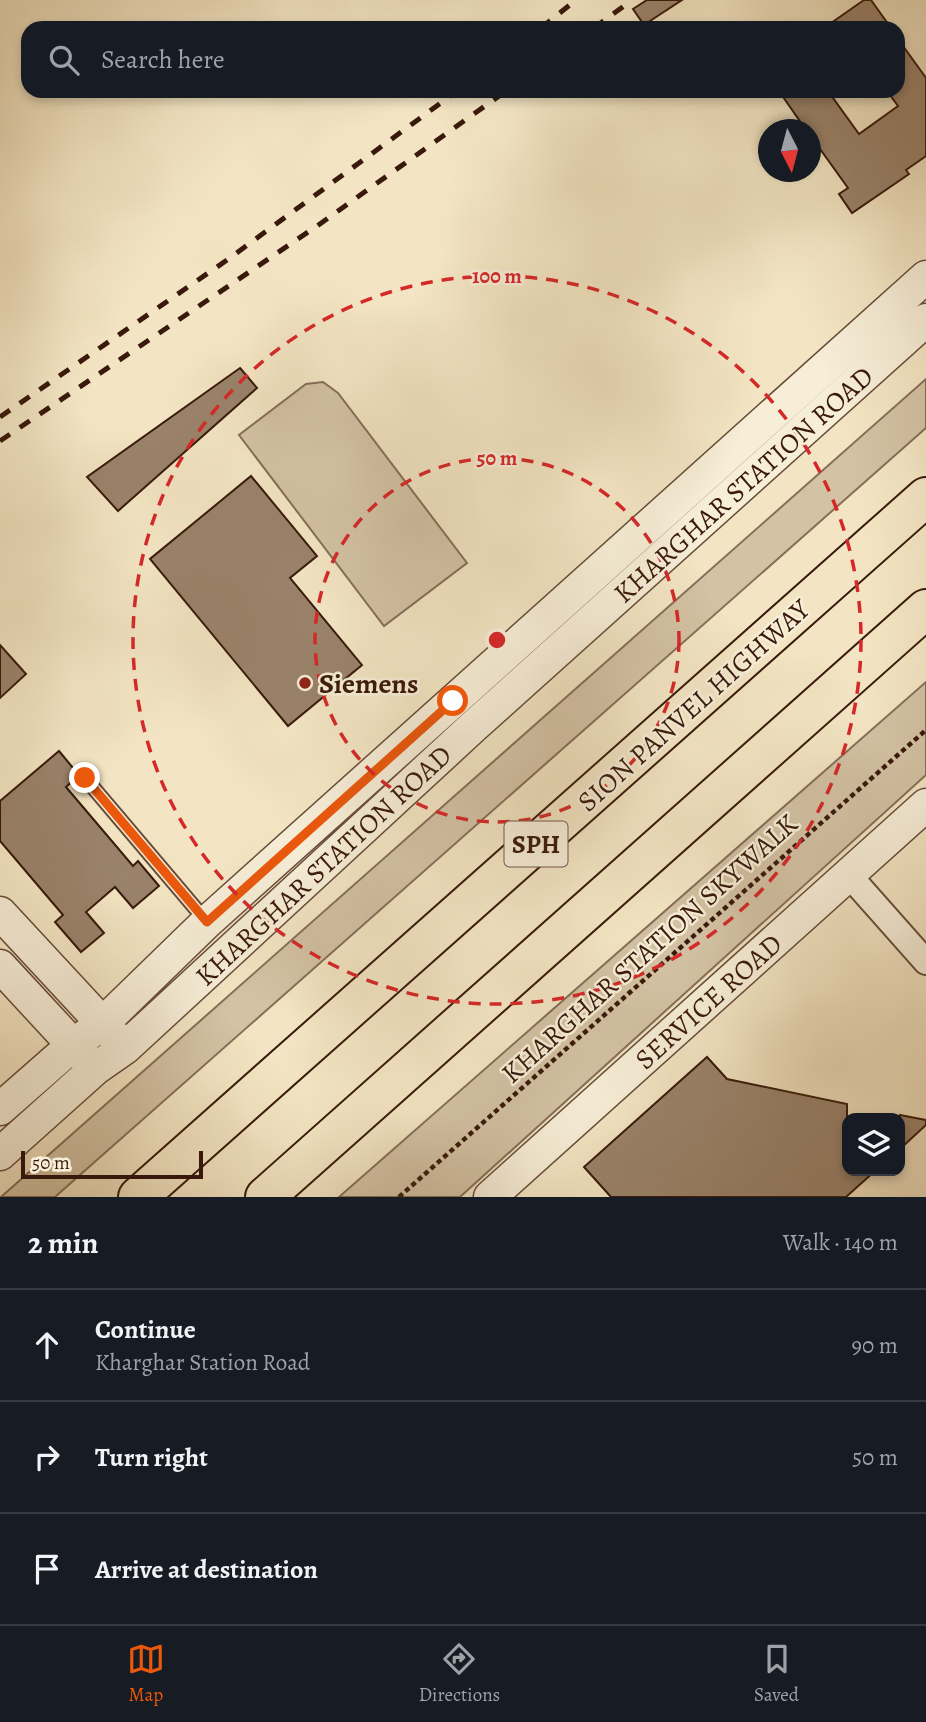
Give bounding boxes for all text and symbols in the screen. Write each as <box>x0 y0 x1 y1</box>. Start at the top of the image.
search box <box>21 21 905 98</box>
icon: search <box>45 41 83 79</box>
text: Search here <box>101 42 225 77</box>
north arrow <box>758 119 821 182</box>
text: 100 m <box>472 262 522 290</box>
street label: KHARGHAR STATION ROAD <box>606 358 882 612</box>
text: 50 m <box>477 444 518 472</box>
street label: SION PANVEL HIGHWAY <box>569 590 819 821</box>
centre of rings <box>485 628 509 652</box>
place label: Siemens <box>319 665 419 703</box>
marker: Siemens <box>297 675 313 691</box>
route start <box>437 685 468 716</box>
street label: KHARGHAR STATION ROAD <box>187 737 460 995</box>
route end <box>69 762 100 793</box>
street label: KHARGHAR STATION SKYWALK <box>493 805 806 1092</box>
road number: SPH <box>504 822 568 866</box>
street label: SERVICE ROAD <box>627 925 791 1078</box>
map controls <box>842 1113 905 1176</box>
button: layers <box>842 1113 905 1176</box>
scale bar <box>21 1148 203 1180</box>
text: 50 m <box>32 1150 70 1176</box>
text: 2 min <box>28 1223 98 1263</box>
text: Walk · 140 m <box>783 1227 898 1258</box>
text: Continue <box>95 1312 196 1347</box>
icon: ahead <box>28 1326 66 1364</box>
text: 90 m <box>852 1330 898 1361</box>
text: Kharghar Station Road <box>95 1347 310 1378</box>
icon: right <box>28 1438 66 1476</box>
text: Turn right <box>95 1440 208 1475</box>
text: 50 m <box>852 1442 898 1473</box>
icon: arrive <box>28 1550 66 1588</box>
text: Arrive at destination <box>95 1552 318 1587</box>
tab: Map <box>127 1640 165 1708</box>
tab: Directions <box>419 1640 500 1708</box>
tab: Saved <box>754 1640 799 1708</box>

